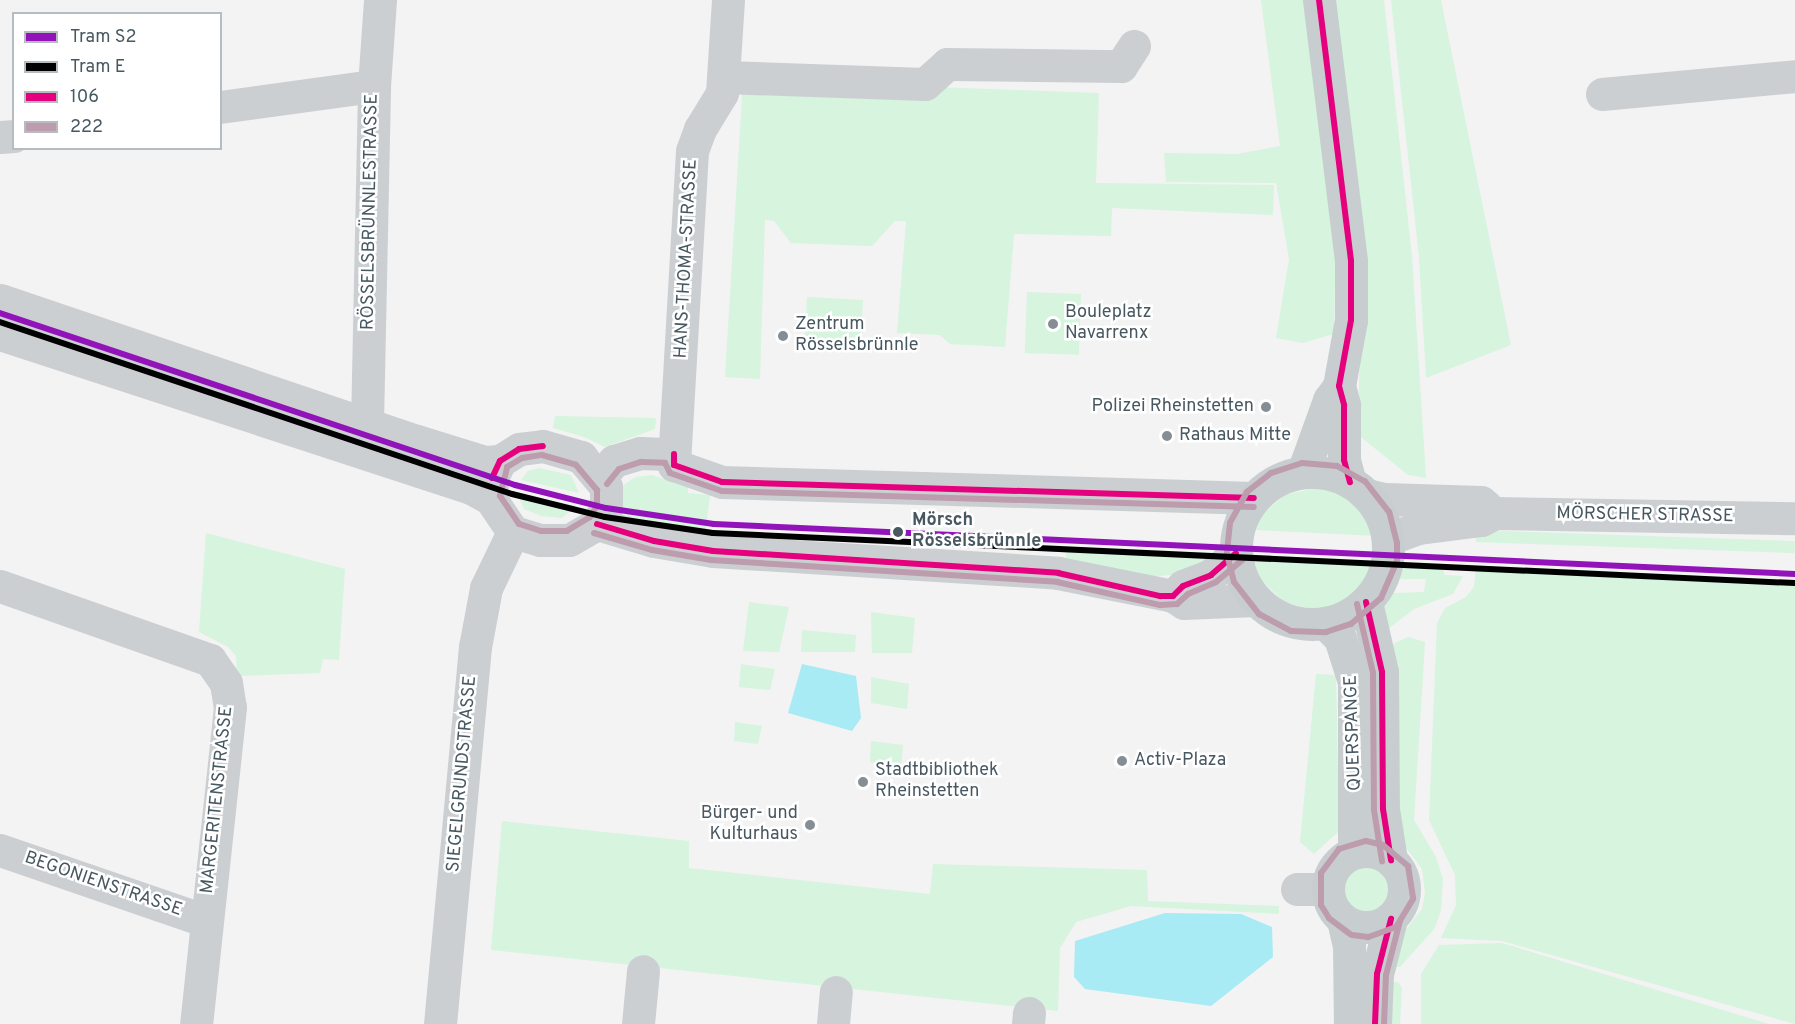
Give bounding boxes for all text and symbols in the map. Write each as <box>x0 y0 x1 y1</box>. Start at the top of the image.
legend <box>12 12 222 150</box>
text: Tram S2 <box>70 26 137 49</box>
text: Tram E <box>70 56 126 79</box>
text: 106 <box>70 86 99 109</box>
street label: RÖSSELSBRÜNNLESTRASSE <box>358 94 384 330</box>
text: 222 <box>70 116 103 139</box>
street label: HANS-THOMA-STRASSE <box>671 159 703 359</box>
place label: Bouleplatz Navarrenx <box>1065 303 1152 346</box>
place label: Zentrum Rösselsbrünnle <box>795 315 918 358</box>
marker: Bouleplatz Navarrenx <box>1046 317 1060 331</box>
marker: Zentrum Rösselsbrünnle <box>776 329 790 343</box>
place label: Polizei Rheinstetten <box>1092 396 1254 418</box>
marker: Polizei Rheinstetten <box>1259 400 1273 414</box>
place label: Rathaus Mitte <box>1179 425 1291 447</box>
marker: Rathaus Mitte <box>1160 429 1174 443</box>
street label: MÖRSCHER STRASSE <box>1556 504 1734 528</box>
place label: Mörsch Rösselsbrünnle <box>912 511 1041 554</box>
marker: Mörsch Rösselsbrünnle <box>889 523 907 541</box>
street label: SIEGELGRUNDSTRASSE <box>444 675 482 873</box>
street label: QUERSPANGE <box>1341 675 1367 791</box>
street label: MARGERITENSTRASSE <box>197 705 239 895</box>
place label: Activ-Plaza <box>1134 750 1226 772</box>
marker: Activ-Plaza <box>1115 754 1129 768</box>
place label: Stadtbibliothek Rheinstetten <box>875 761 999 804</box>
marker: Stadtbibliothek Rheinstetten <box>856 775 870 789</box>
place label: Bürger- und Kulturhaus <box>701 804 798 846</box>
marker: Bürger- und Kulturhaus <box>803 818 817 832</box>
street label: BEGONIENSTRASSE <box>21 848 185 922</box>

